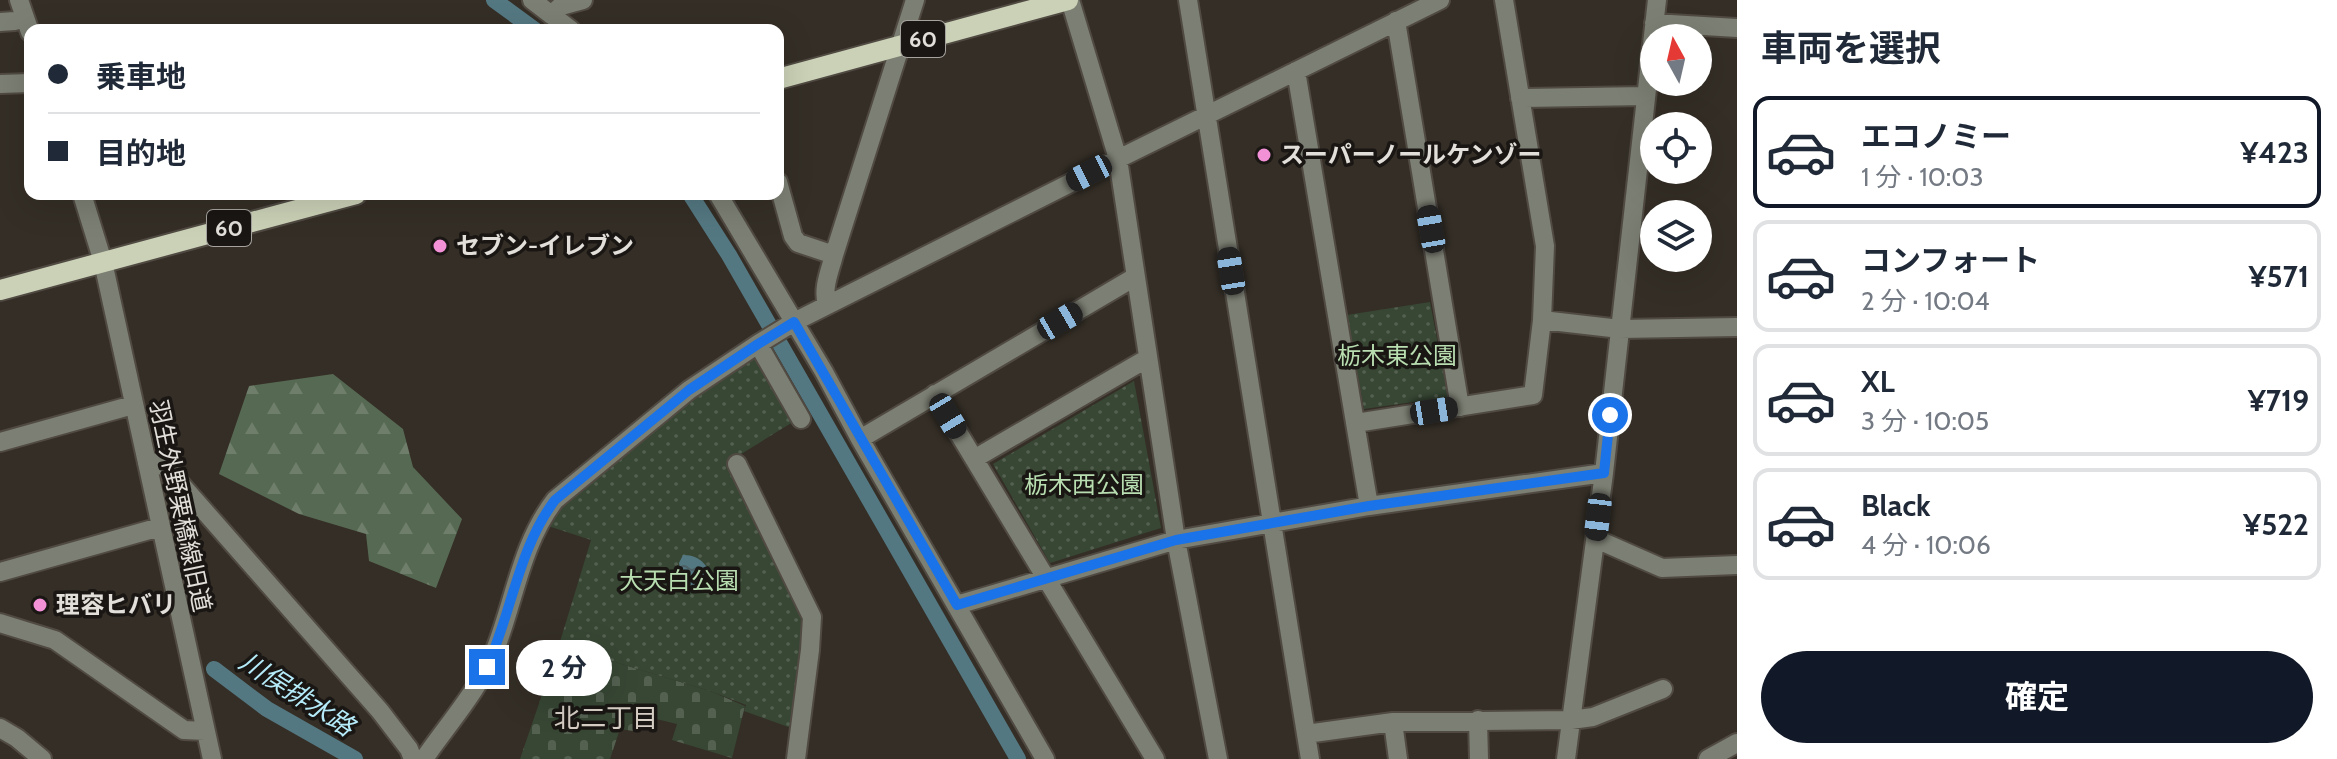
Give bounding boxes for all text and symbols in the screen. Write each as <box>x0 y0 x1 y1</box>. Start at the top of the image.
road number: 60 <box>901 21 945 57</box>
north arrow <box>1640 24 1712 96</box>
map controls <box>1640 24 1712 272</box>
text: 車両を選択 <box>1761 26 1941 70</box>
text: 乗車地 <box>96 58 186 95</box>
button: locate <box>1640 112 1712 184</box>
icon: car <box>1765 116 1837 188</box>
text: エコノミー <box>1861 118 2011 155</box>
text: ¥423 <box>2240 134 2309 171</box>
text: 目的地 <box>96 135 186 172</box>
place label: スーパーノールケンゾー <box>1280 140 1542 169</box>
marker: スーパーノールケンゾー <box>1255 146 1273 164</box>
car <box>1062 151 1116 195</box>
text: 1 分 · 10:03 <box>1861 161 1983 193</box>
button: layers <box>1640 200 1712 272</box>
car <box>1415 203 1447 255</box>
road number: 60 <box>207 210 251 246</box>
place label: セブン-イレブン <box>456 231 634 260</box>
marker: セブン-イレブン <box>431 237 449 255</box>
icon: car <box>1765 240 1837 312</box>
text: コンフォート <box>1861 242 2040 279</box>
car <box>1215 245 1247 297</box>
text: ¥571 <box>2248 258 2309 295</box>
text: 2 分 · 10:04 <box>1861 285 1990 317</box>
car <box>1033 299 1087 343</box>
park label: 栃木東公園 <box>1337 341 1457 370</box>
text: XL <box>1861 363 1895 400</box>
icon: car <box>1765 364 1837 436</box>
text: ¥719 <box>2248 382 2309 419</box>
car <box>925 389 971 443</box>
car <box>1408 395 1460 427</box>
street label: 羽生外野栗橋線旧道 <box>144 397 217 615</box>
route start <box>1592 397 1628 433</box>
text: 3 分 · 10:05 <box>1861 405 1989 437</box>
park label: 栃木西公園 <box>1024 470 1144 499</box>
text: Black <box>1861 487 1931 524</box>
icon: car <box>1765 488 1837 560</box>
car <box>1583 492 1613 542</box>
text: ¥522 <box>2243 506 2309 543</box>
text: 4 分 · 10:06 <box>1861 529 1991 561</box>
park label: 大天白公園 <box>619 566 739 595</box>
place label: 理容ヒバリ <box>56 590 176 619</box>
marker: 理容ヒバリ <box>31 596 49 614</box>
callout: 2 分 <box>515 639 611 695</box>
water label: 川俣排水路 <box>234 645 362 744</box>
route end <box>469 649 505 685</box>
button: 確定 <box>1761 651 2313 743</box>
text: 2 分 <box>541 652 587 684</box>
district label: 北二丁目 <box>554 702 658 734</box>

